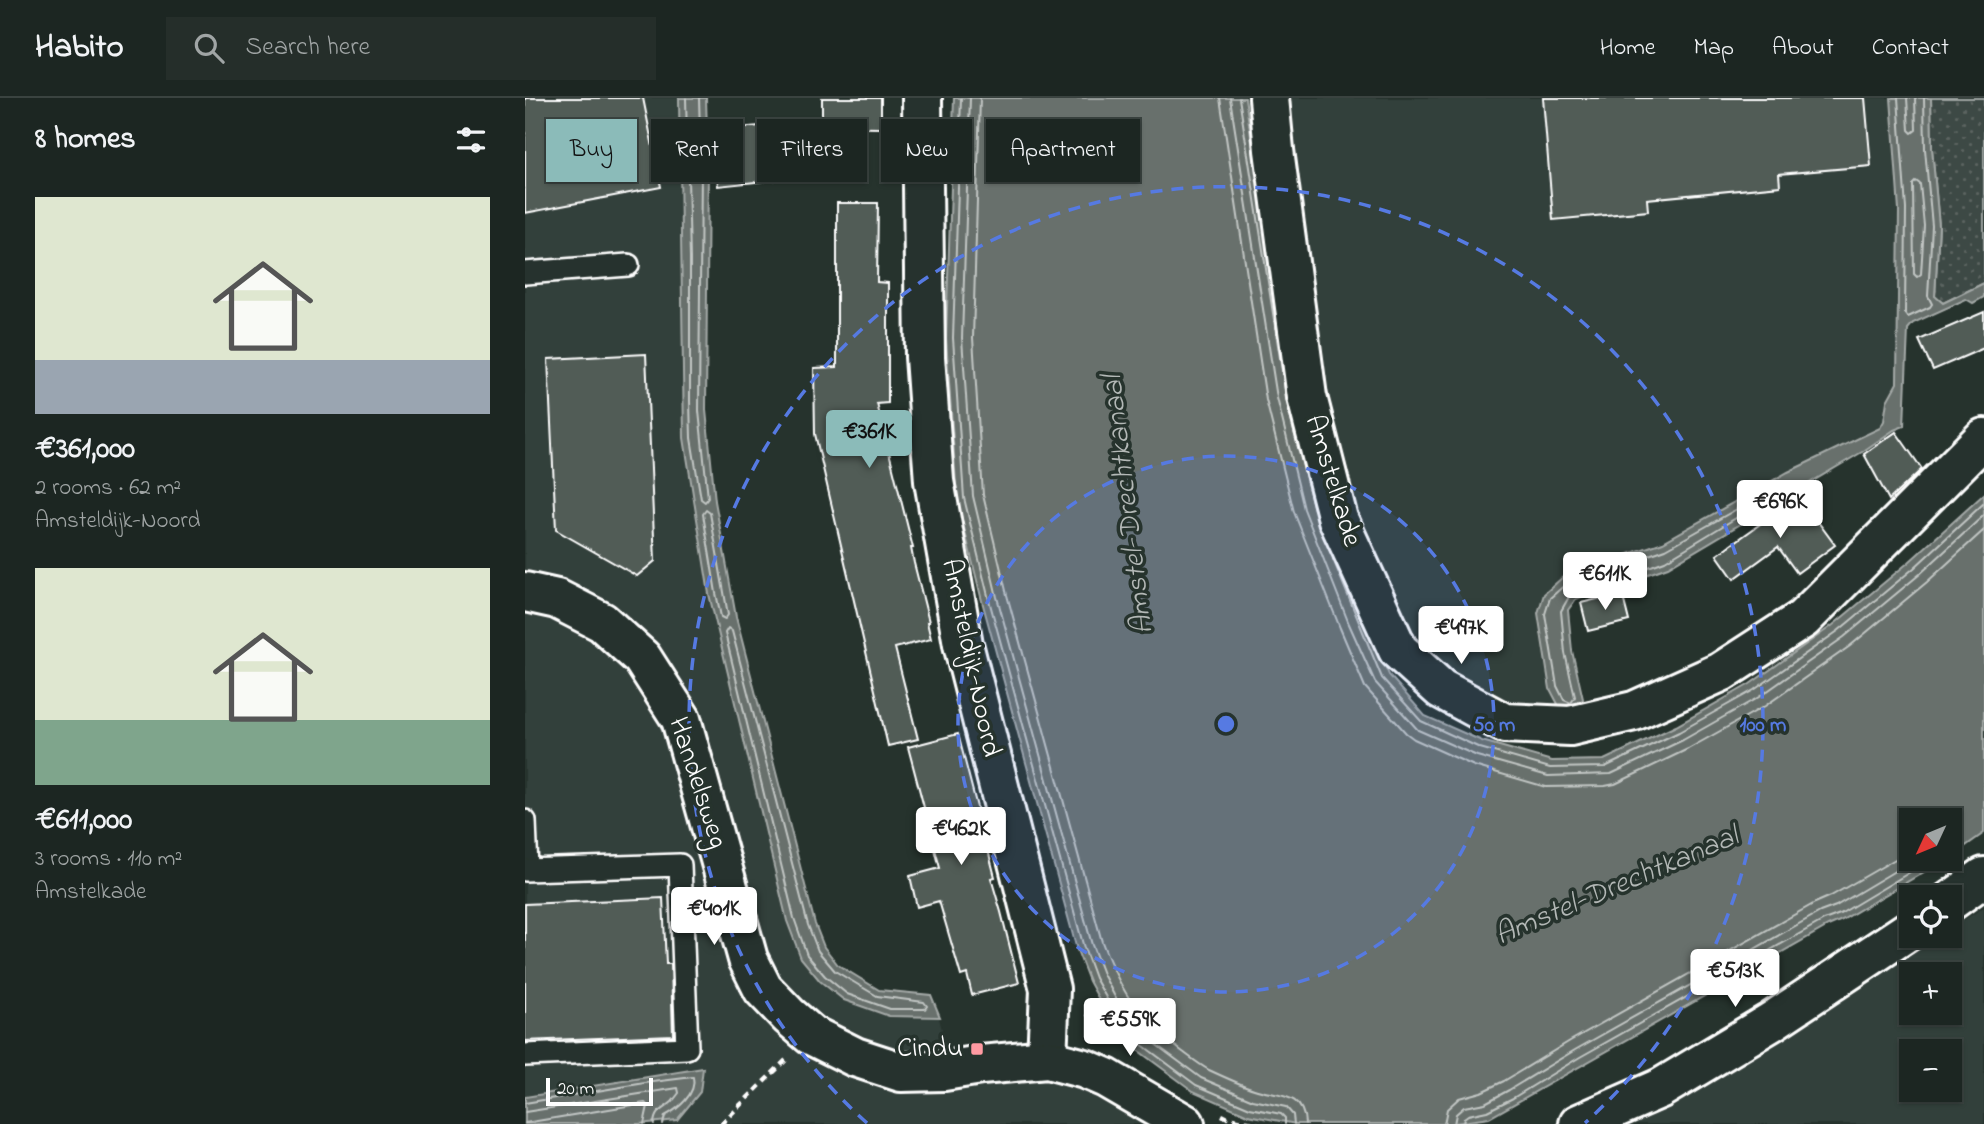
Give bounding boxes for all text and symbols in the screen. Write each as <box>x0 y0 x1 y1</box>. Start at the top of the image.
search box <box>166 17 656 80</box>
text: Habito <box>35 24 124 72</box>
icon: search <box>190 29 228 67</box>
text: Search here <box>246 29 370 67</box>
text: Home <box>1600 31 1656 66</box>
text: Map <box>1694 31 1734 66</box>
text: About <box>1772 31 1834 66</box>
text: Contact <box>1872 31 1949 66</box>
text: 8 homes <box>35 118 136 162</box>
chip: Buy <box>546 119 637 182</box>
chip: Rent <box>651 119 743 182</box>
chip: Filters <box>757 119 867 182</box>
chip: New <box>881 119 972 182</box>
chip: Apartment <box>986 119 1140 182</box>
icon: filters <box>452 121 490 159</box>
icon: home <box>200 243 326 369</box>
water label: Amstel-Drechtkanaal <box>1091 369 1167 637</box>
pin: €361K <box>820 410 918 470</box>
street label: Amstelkade <box>1293 410 1372 552</box>
text: €361K <box>842 416 896 449</box>
text: €361,000 <box>35 428 135 472</box>
text: 2 rooms · 62 m² <box>35 472 181 505</box>
pin: €696K <box>1731 480 1829 540</box>
text: €696K <box>1753 486 1807 519</box>
text: Amsteldijk-Noord <box>35 505 201 538</box>
pin: €611K <box>1556 552 1654 612</box>
street label: Amsteldijk-Noord <box>929 555 1011 761</box>
text: €611K <box>1579 558 1631 591</box>
pin: €497K <box>1412 606 1510 666</box>
text: €497K <box>1434 612 1488 645</box>
icon: home <box>200 614 326 740</box>
text: 50 m <box>1473 711 1515 741</box>
text: 100 m <box>1740 711 1786 741</box>
street label: Handelsweg <box>656 712 738 854</box>
centre of rings <box>1214 712 1238 736</box>
text: €611,000 <box>35 799 132 843</box>
pin: €462K <box>912 808 1010 867</box>
north arrow <box>1899 808 1962 872</box>
map controls <box>1899 808 1962 1102</box>
text: €462K <box>932 813 990 846</box>
water label: Amstel-Drechtkanaal <box>1488 814 1749 958</box>
text: 3 rooms · 110 m² <box>35 843 182 876</box>
text: Amstelkade <box>35 876 146 909</box>
button: locate <box>1899 885 1962 948</box>
pin: €401K <box>665 888 763 947</box>
text: €401K <box>687 893 741 926</box>
pin: €513K <box>1686 950 1784 1009</box>
text: €513K <box>1706 955 1764 988</box>
button: + <box>1899 962 1962 1025</box>
pin: €559K <box>1081 998 1179 1058</box>
text: €559K <box>1100 1004 1160 1037</box>
place label: Cindu <box>897 1029 963 1070</box>
button: − <box>1899 1039 1962 1102</box>
marker: Cindu <box>969 1041 985 1057</box>
scale bar <box>546 1075 653 1107</box>
text: 20 m <box>557 1076 594 1103</box>

